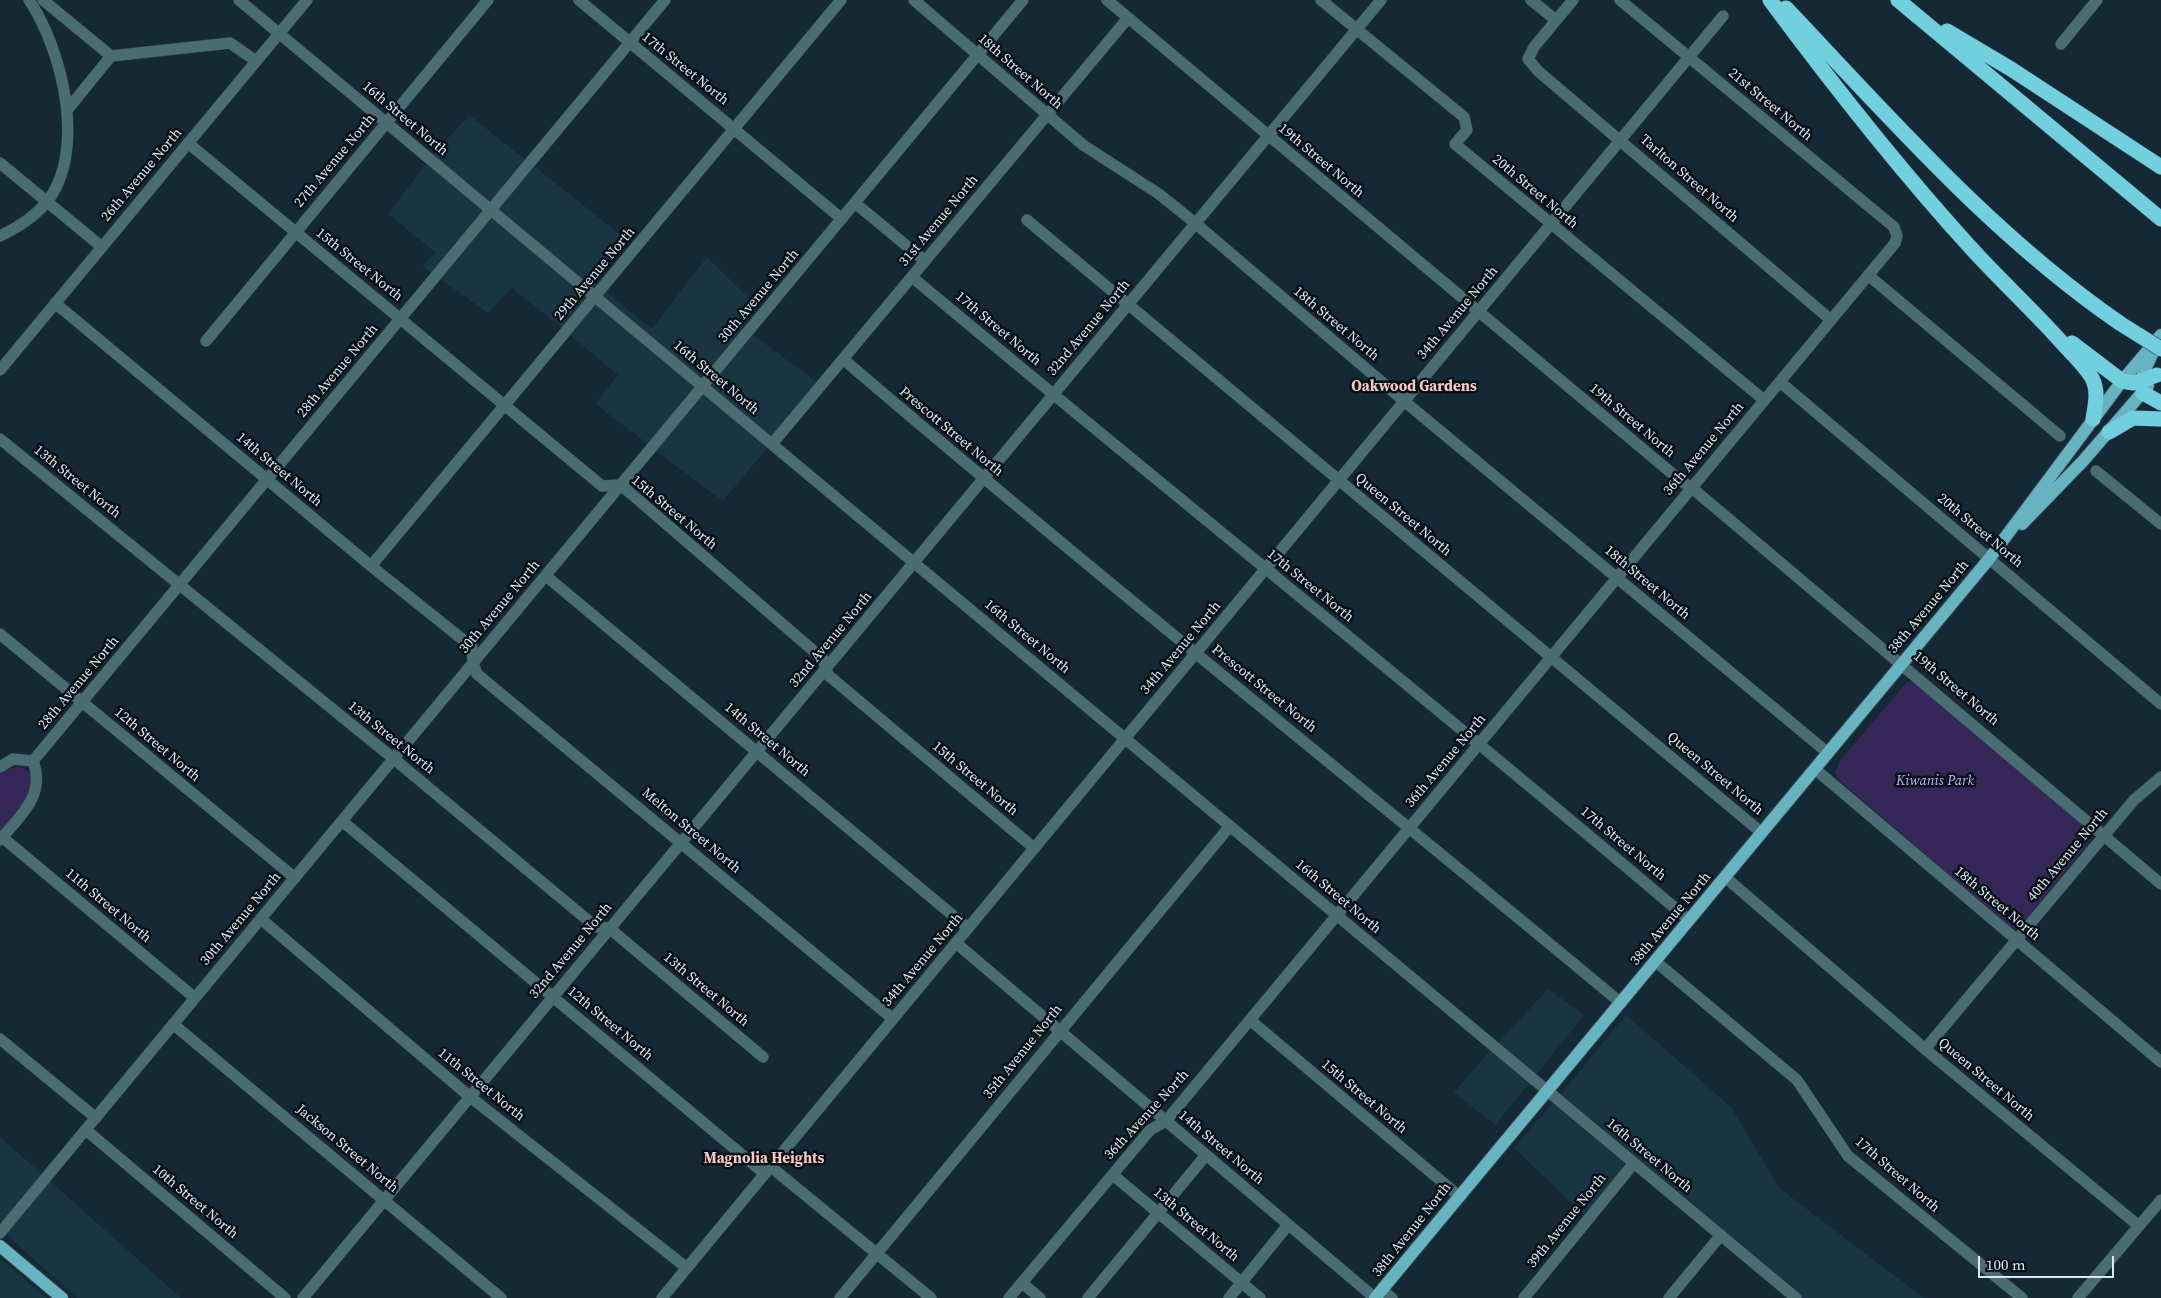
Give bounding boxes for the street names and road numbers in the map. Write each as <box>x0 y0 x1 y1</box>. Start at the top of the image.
street label: 17th Street North <box>638 29 732 109</box>
street label: 18th Street North <box>974 31 1066 113</box>
street label: 21st Street North <box>1725 65 1815 145</box>
street label: 16th Street North <box>359 78 451 160</box>
street label: 27th Avenue North <box>291 111 379 211</box>
street label: 19th Street North <box>1275 120 1367 202</box>
street label: 26th Avenue North <box>98 125 186 225</box>
street label: Tarlton Street North <box>1636 132 1742 226</box>
street label: 20th Street North <box>1489 151 1581 233</box>
street label: 31st Avenue North <box>896 172 982 270</box>
street label: 29th Avenue North <box>551 224 639 324</box>
street label: 15th Street North <box>312 225 406 305</box>
street label: 30th Avenue North <box>715 246 803 346</box>
street label: 34th Avenue North <box>1414 263 1502 363</box>
street label: 32nd Avenue North <box>1044 277 1134 379</box>
street label: 18th Street North <box>1290 283 1382 365</box>
street label: 17th Street North <box>952 288 1044 370</box>
street label: 28th Avenue North <box>294 321 382 421</box>
street label: 16th Street North <box>670 337 762 419</box>
street label: 19th Street North <box>1586 380 1678 462</box>
street label: Prescott Street North <box>896 384 1006 480</box>
street label: 36th Avenue North <box>1660 399 1748 499</box>
street label: 14th Street North <box>233 429 325 511</box>
street label: 13th Street North <box>30 442 124 522</box>
street label: Queen Street North <box>1352 470 1454 560</box>
street label: 15th Street North <box>628 472 720 554</box>
street label: 20th Street North <box>1934 490 2026 572</box>
street label: 18th Street North <box>1601 542 1693 624</box>
street label: 17th Street North <box>1263 546 1357 626</box>
street label: 30th Avenue North <box>456 557 544 657</box>
street label: 38th Avenue North <box>1885 557 1973 657</box>
street label: 32nd Avenue North <box>786 589 876 691</box>
street label: 16th Street North <box>981 596 1073 678</box>
street label: 34th Avenue North <box>1137 598 1225 698</box>
street label: 28th Avenue North <box>35 633 123 733</box>
street label: Prescott Street North <box>1208 641 1320 737</box>
street label: 19th Street North <box>1910 648 2002 730</box>
street label: 13th Street North <box>344 698 438 778</box>
street label: 14th Street North <box>721 699 813 781</box>
street label: 12th Street North <box>111 704 203 786</box>
street label: 36th Avenue North <box>1402 711 1490 811</box>
street label: Queen Street North <box>1664 729 1766 819</box>
street label: 15th Street North <box>929 738 1021 820</box>
street label: Melton Street North <box>638 785 744 877</box>
street label: 17th Street North <box>1577 803 1669 885</box>
street label: 40th Avenue North <box>2024 805 2112 905</box>
street label: 16th Street North <box>1292 856 1384 938</box>
street label: 18th Street North <box>1951 863 2043 945</box>
street label: 11th Street North <box>62 865 154 947</box>
street label: 30th Avenue North <box>197 869 285 969</box>
street label: 38th Avenue North <box>1627 869 1715 969</box>
street label: 32nd Avenue North <box>526 900 616 1002</box>
street label: 34th Avenue North <box>879 910 967 1010</box>
street label: 13th Street North <box>660 949 752 1031</box>
street label: 12th Street North <box>564 983 656 1065</box>
street label: 35th Avenue North <box>980 1001 1066 1103</box>
street label: Queen Street North <box>1935 1035 2037 1125</box>
street label: 11th Street North <box>434 1045 528 1125</box>
street label: 15th Street North <box>1318 1056 1410 1138</box>
street label: 36th Avenue North <box>1101 1067 1193 1163</box>
street label: Jackson Street North <box>293 1101 401 1197</box>
street label: 14th Street North <box>1175 1107 1267 1189</box>
street label: 16th Street North <box>1603 1115 1695 1197</box>
street label: 17th Street North <box>1851 1134 1943 1216</box>
street label: 10th Street North <box>149 1161 241 1243</box>
street label: 39th Avenue North <box>1524 1170 1610 1272</box>
street label: 38th Avenue North <box>1369 1179 1455 1281</box>
street label: 13th Street North <box>1150 1184 1242 1266</box>

